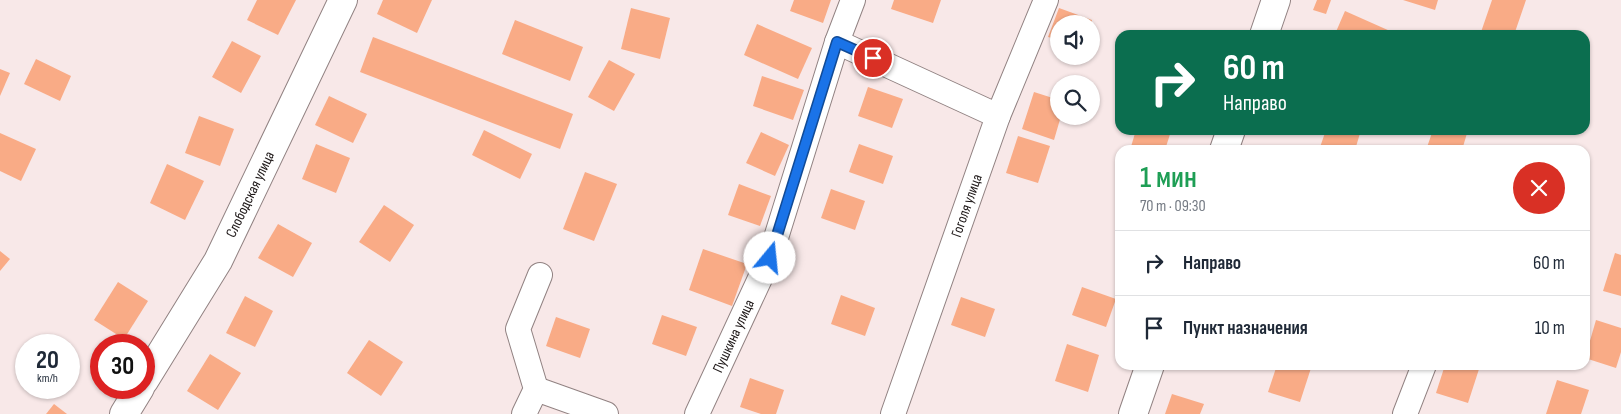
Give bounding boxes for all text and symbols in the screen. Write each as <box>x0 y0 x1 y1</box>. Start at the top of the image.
map controls <box>1050 15 1100 125</box>
button: sound <box>1050 15 1100 65</box>
pin <box>852 37 894 79</box>
icon: arrive <box>859 44 887 72</box>
text: 60 m <box>1223 47 1285 90</box>
icon: right <box>1140 50 1205 115</box>
button: search <box>1050 75 1100 125</box>
text: Направо <box>1223 90 1287 117</box>
street label: Слободская улица <box>221 148 279 240</box>
text: 1 мин <box>1140 160 1197 196</box>
button: close <box>1513 162 1565 214</box>
street label: Гоголя улица <box>947 171 986 240</box>
text: 70 m · 09:30 <box>1140 197 1206 216</box>
position arrow <box>743 231 795 283</box>
icon: right <box>1140 249 1168 277</box>
text: Направо <box>1183 252 1241 275</box>
text: 60 m <box>1533 252 1565 275</box>
street label: Пушкина улица <box>708 296 759 376</box>
icon: arrive <box>1140 314 1168 342</box>
text: Пункт назначения <box>1183 317 1308 340</box>
text: 10 m <box>1535 317 1565 340</box>
speed limit sign: 30 <box>90 334 155 399</box>
text: 20 <box>36 345 59 376</box>
text: km/h <box>37 371 58 386</box>

